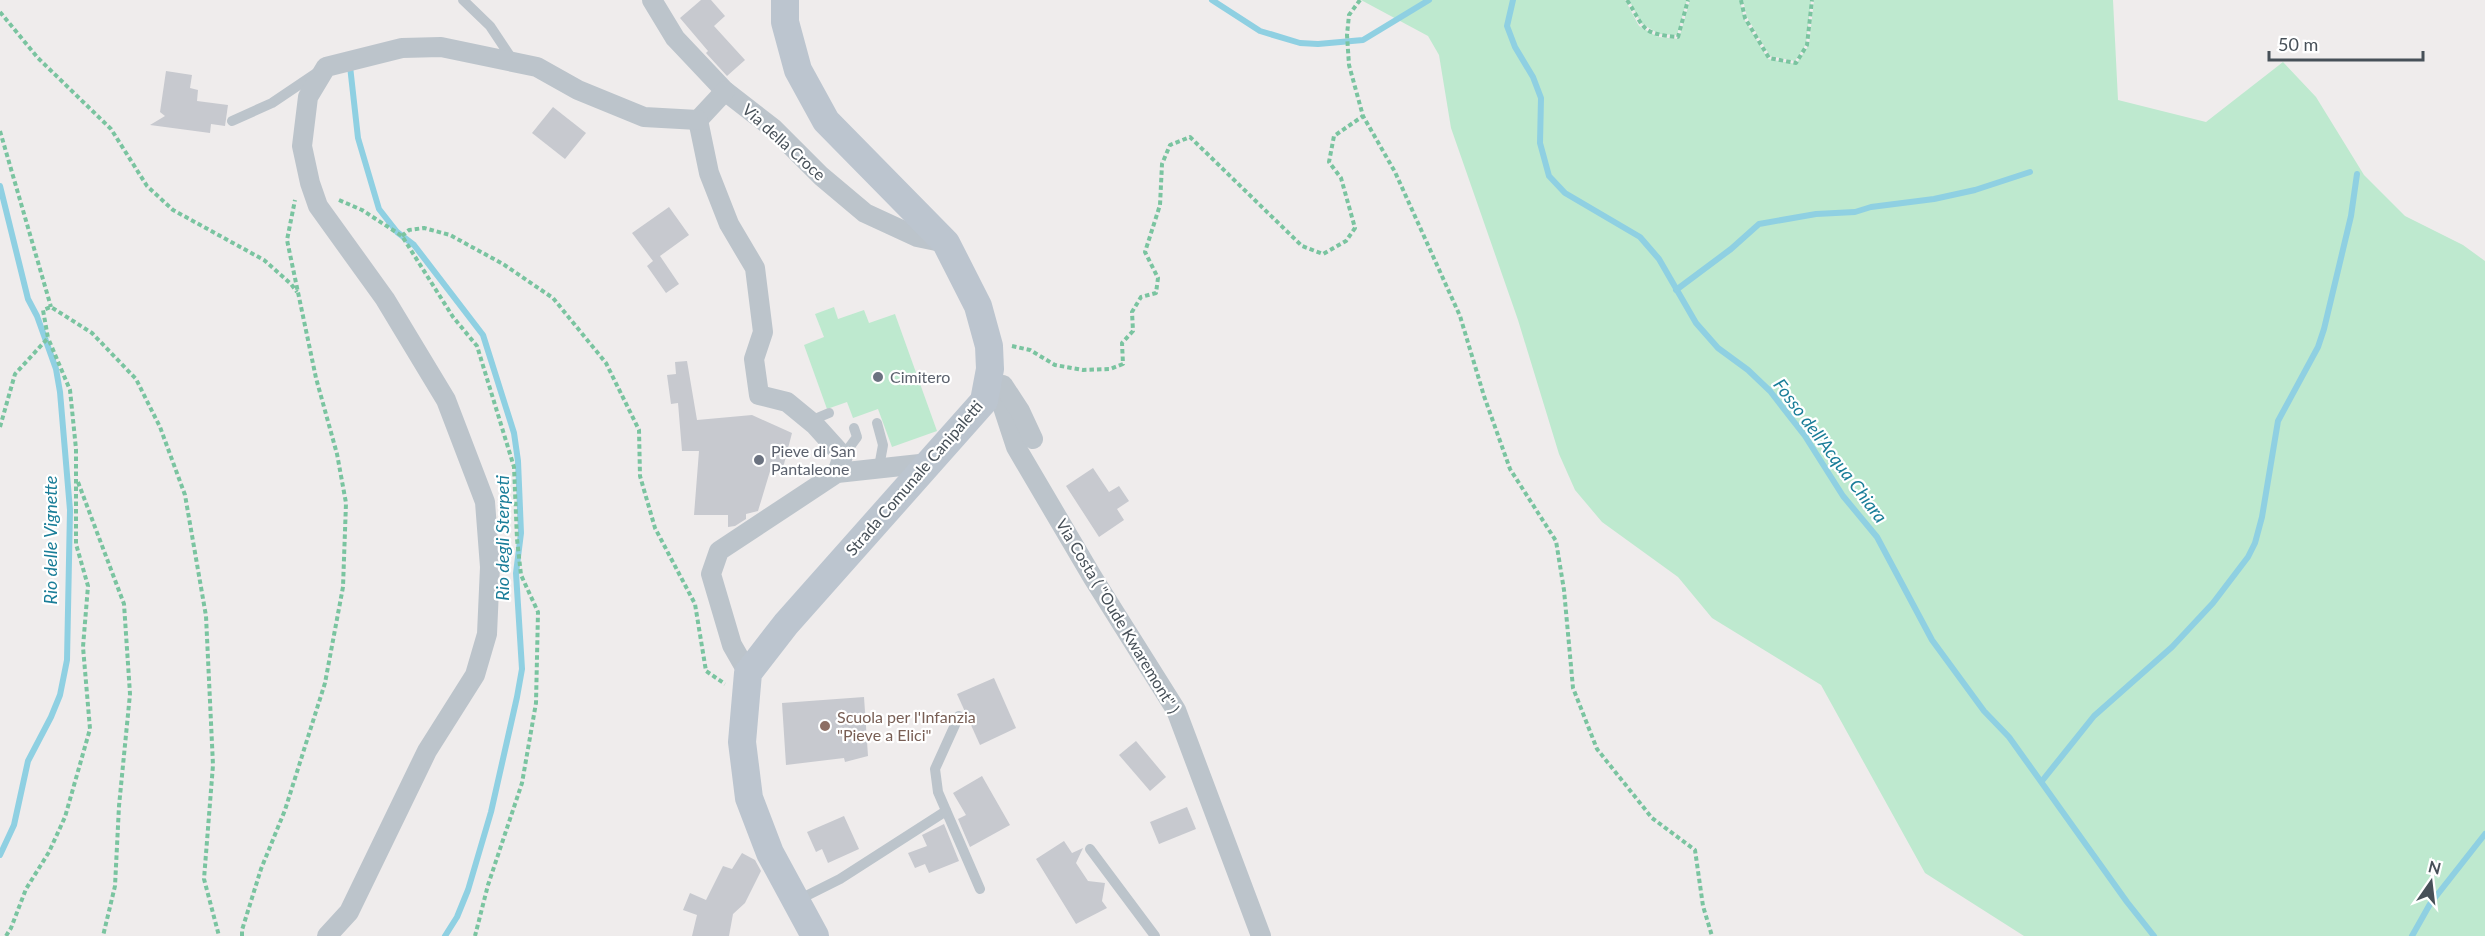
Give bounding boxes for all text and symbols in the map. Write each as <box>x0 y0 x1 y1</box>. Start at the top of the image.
scale bar <box>2269 24 2424 62</box>
text: 50 m <box>2278 33 2318 55</box>
street label: Via della Croce <box>739 99 830 184</box>
place label: Cimitero <box>890 367 950 386</box>
marker: Cimitero <box>871 370 885 384</box>
water label: Fosso dell'Acqua Chiara <box>1769 374 1892 527</box>
street label: Strada Comunale Canipaletti <box>841 396 986 559</box>
place label: Pieve di San Pantaleone <box>771 441 856 478</box>
marker: Pieve di San Pantaleone <box>752 453 766 467</box>
water label: Rio degli Sterpeti <box>491 475 513 601</box>
water label: Rio delle Vignette <box>39 476 61 604</box>
street label: Via Costa ( "Oude Kwaremont" ) <box>1053 515 1184 717</box>
place label: Scuola per l'Infanzia "Pieve a Elici" <box>837 707 976 744</box>
marker: Scuola per l'Infanzia "Pieve a Elici" <box>818 719 832 733</box>
north arrow <box>2401 852 2461 912</box>
text: N <box>2426 856 2443 878</box>

